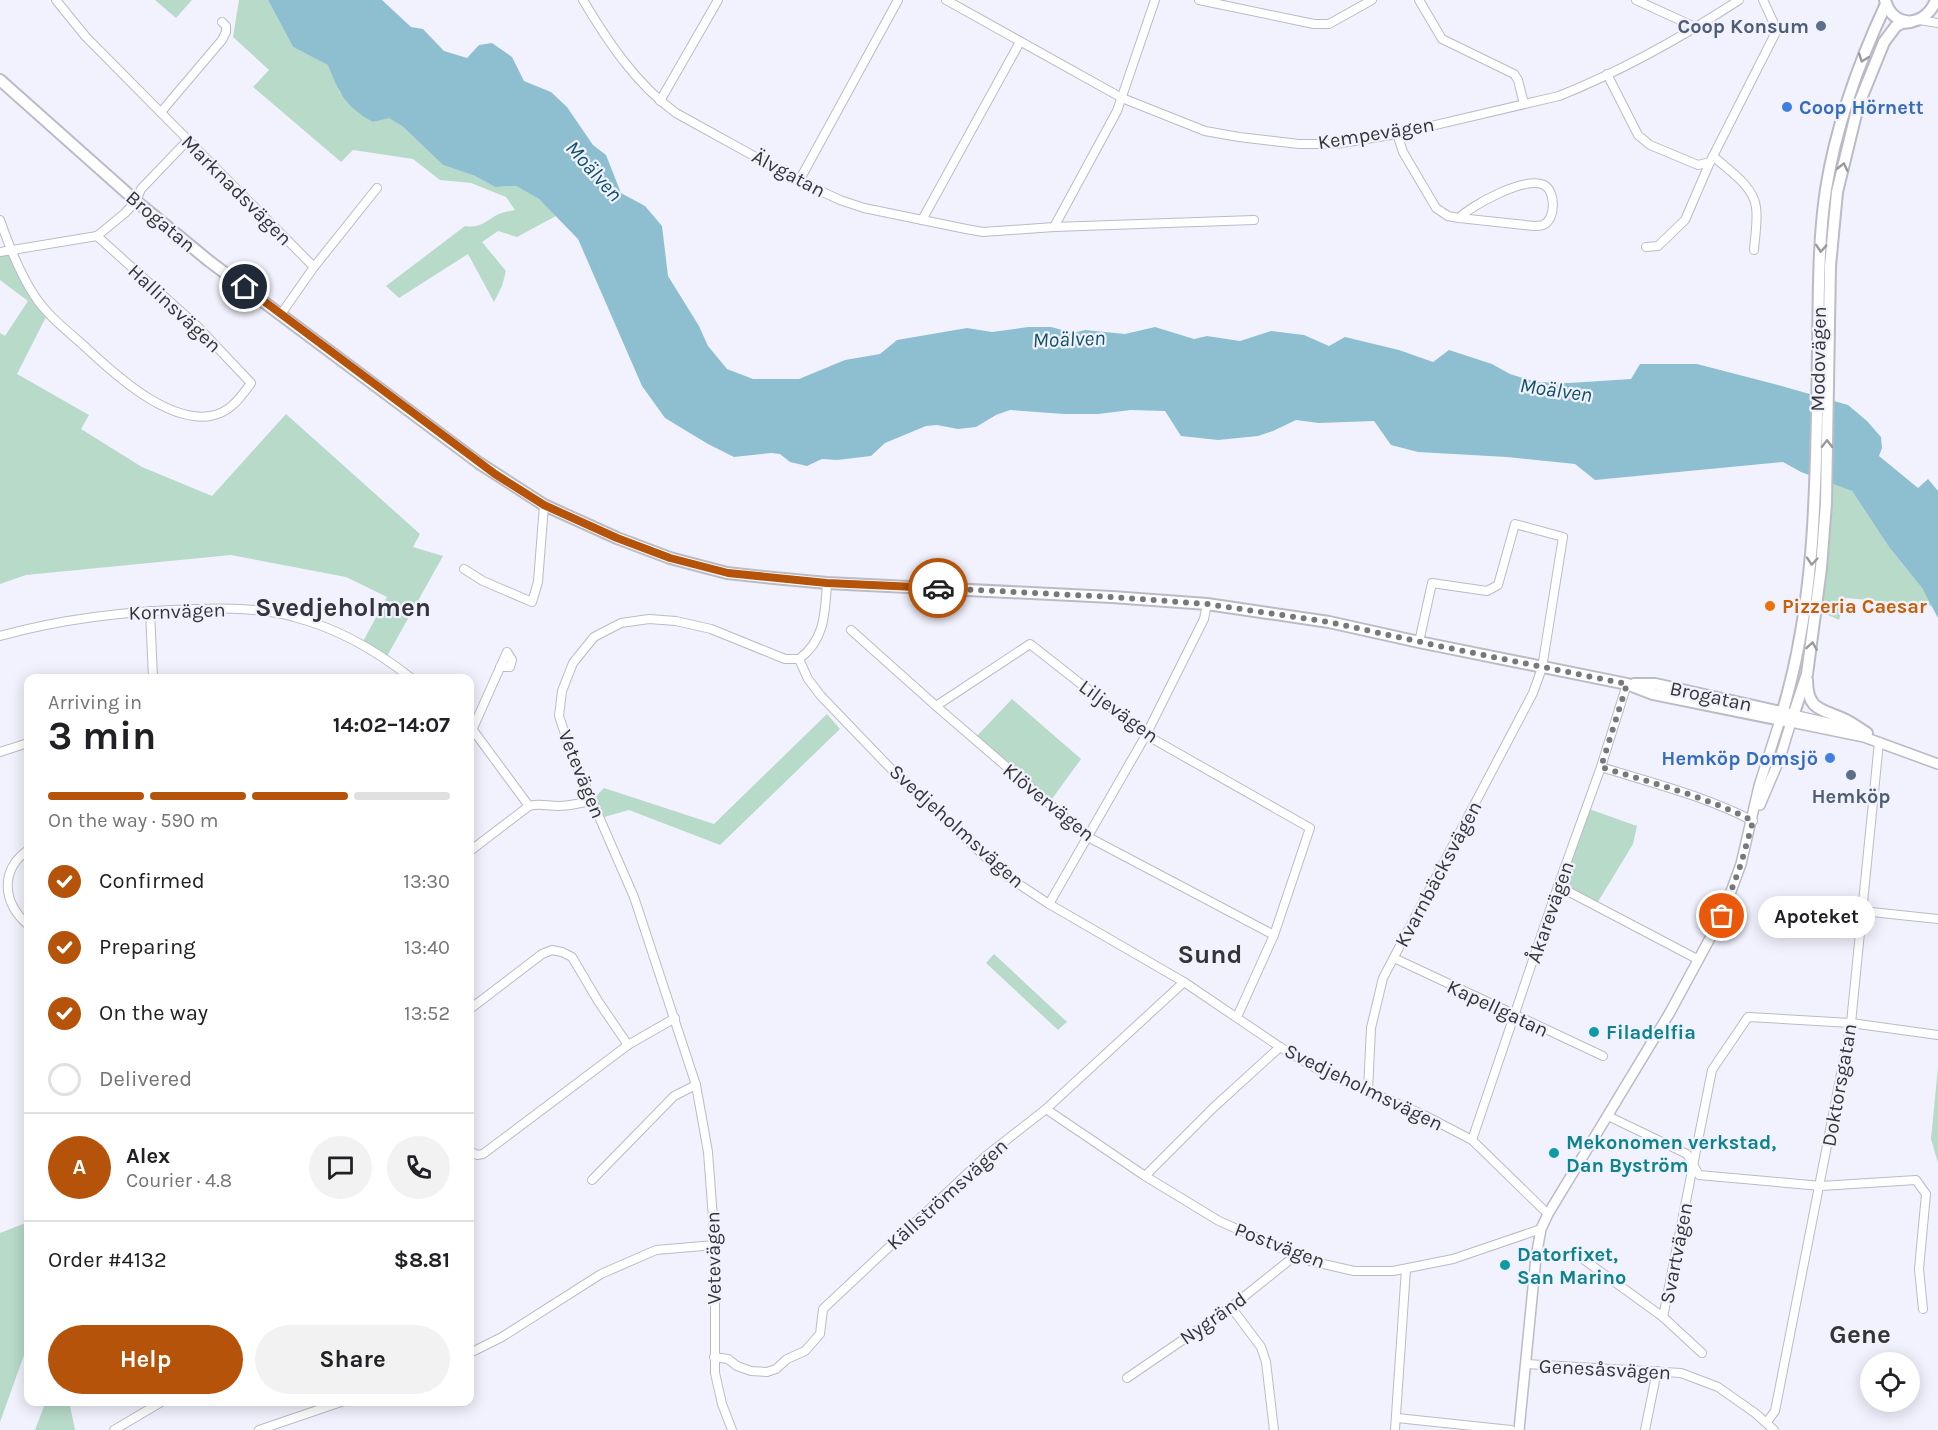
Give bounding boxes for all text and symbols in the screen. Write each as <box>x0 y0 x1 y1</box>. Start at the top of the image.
place label: Coop Konsum <box>1678 15 1809 38</box>
marker: Coop Konsum <box>1814 19 1828 33</box>
one-way arrow <box>1858 52 1871 63</box>
place label: Coop Hörnett <box>1799 96 1924 119</box>
marker: Coop Hörnett <box>1780 100 1794 114</box>
street label: Kempevägen <box>1316 113 1436 154</box>
street label: Marknadsvägen <box>177 130 297 250</box>
water label: Moälven <box>561 136 627 206</box>
street label: Älvgatan <box>748 145 829 202</box>
one-way arrow <box>1835 163 1848 173</box>
street label: Brogatan <box>121 186 200 257</box>
one-way arrow <box>1814 243 1827 252</box>
street label: Hallinsvägen <box>123 259 226 357</box>
pin <box>219 261 270 312</box>
icon: home <box>228 270 261 303</box>
street label: Modovägen <box>1806 306 1831 412</box>
water label: Moälven <box>1032 326 1106 352</box>
water label: Moälven <box>1518 373 1594 407</box>
one-way arrow <box>1821 440 1834 449</box>
one-way arrow <box>1806 556 1819 565</box>
courier <box>908 558 968 618</box>
icon: car <box>922 572 955 605</box>
district label: Svedjeholmen <box>255 592 431 623</box>
place label: Pizzeria Caesar <box>1782 595 1927 618</box>
street label: Kornvägen <box>128 598 226 625</box>
marker: Pizzeria Caesar <box>1763 599 1777 613</box>
one-way arrow <box>1806 641 1818 651</box>
street label: Liljevägen <box>1075 675 1163 748</box>
street label: Brogatan <box>1668 677 1754 716</box>
text: Arriving in <box>48 691 142 714</box>
text: 14:02–14:07 <box>333 712 450 738</box>
text: 3 min <box>48 713 156 759</box>
street label: Vetevägen <box>553 727 610 822</box>
place label: Hemköp Domsjö <box>1661 747 1818 770</box>
marker: Hemköp Domsjö <box>1823 751 1837 765</box>
street label: Klövervägen <box>998 759 1099 846</box>
street label: Svedjeholmsvägen <box>885 760 1029 893</box>
marker: Hemköp <box>1844 768 1858 782</box>
place label: Hemköp <box>1811 785 1891 808</box>
street label: Kvarnbäcksvägen <box>1390 797 1487 951</box>
text: On the way · 590 m <box>48 809 218 832</box>
street label: Åkarevägen <box>1522 858 1579 966</box>
icon: check <box>48 865 81 898</box>
text: Confirmed <box>99 868 205 894</box>
text: 13:30 <box>403 870 450 893</box>
pin <box>1696 890 1747 941</box>
callout: Apoteket <box>1758 895 1875 937</box>
icon: bag <box>1705 899 1738 932</box>
text: Apoteket <box>1774 905 1859 928</box>
icon: check <box>48 931 81 964</box>
text: Preparing <box>99 934 196 960</box>
text: 13:40 <box>404 936 450 959</box>
district label: Sund <box>1177 939 1243 970</box>
street label: Kapellgatan <box>1443 975 1552 1042</box>
icon: check <box>48 997 81 1030</box>
text: On the way <box>99 1000 208 1026</box>
text: 13:52 <box>404 1002 450 1025</box>
place label: Filadelfia <box>1606 1021 1696 1044</box>
street label: Doktorsgatan <box>1817 1022 1862 1148</box>
marker: Filadelfia <box>1587 1025 1601 1039</box>
street label: Svedjeholmsvägen <box>1281 1039 1447 1136</box>
text: Delivered <box>99 1066 192 1092</box>
place label: Mekonomen verkstad, Dan Byström <box>1566 1131 1776 1177</box>
street label: Källströmsvägen <box>882 1134 1012 1255</box>
button: chat <box>309 1136 372 1199</box>
button: phone <box>387 1136 450 1199</box>
text: Alex <box>126 1143 170 1169</box>
marker: Mekonomen verkstad, Dan Byström <box>1547 1146 1561 1160</box>
text: A <box>73 1154 86 1180</box>
text: Courier · 4.8 <box>126 1169 232 1192</box>
street label: Svartvägen <box>1655 1201 1698 1306</box>
street label: Vetevägen <box>701 1211 726 1305</box>
street label: Postvägen <box>1231 1218 1328 1273</box>
place label: Datorfixet, San Marino <box>1517 1243 1626 1289</box>
text: Order #4132 <box>48 1247 167 1273</box>
text: $8.81 <box>394 1247 450 1273</box>
marker: Datorfixet, San Marino <box>1498 1258 1512 1272</box>
street label: Nygränd <box>1175 1287 1251 1350</box>
district label: Gene <box>1829 1319 1891 1350</box>
button: Help <box>48 1325 243 1394</box>
button: Share <box>255 1325 450 1394</box>
map controls <box>1860 1352 1920 1412</box>
button: locate <box>1860 1352 1920 1412</box>
street label: Genesåsvägen <box>1538 1355 1672 1384</box>

